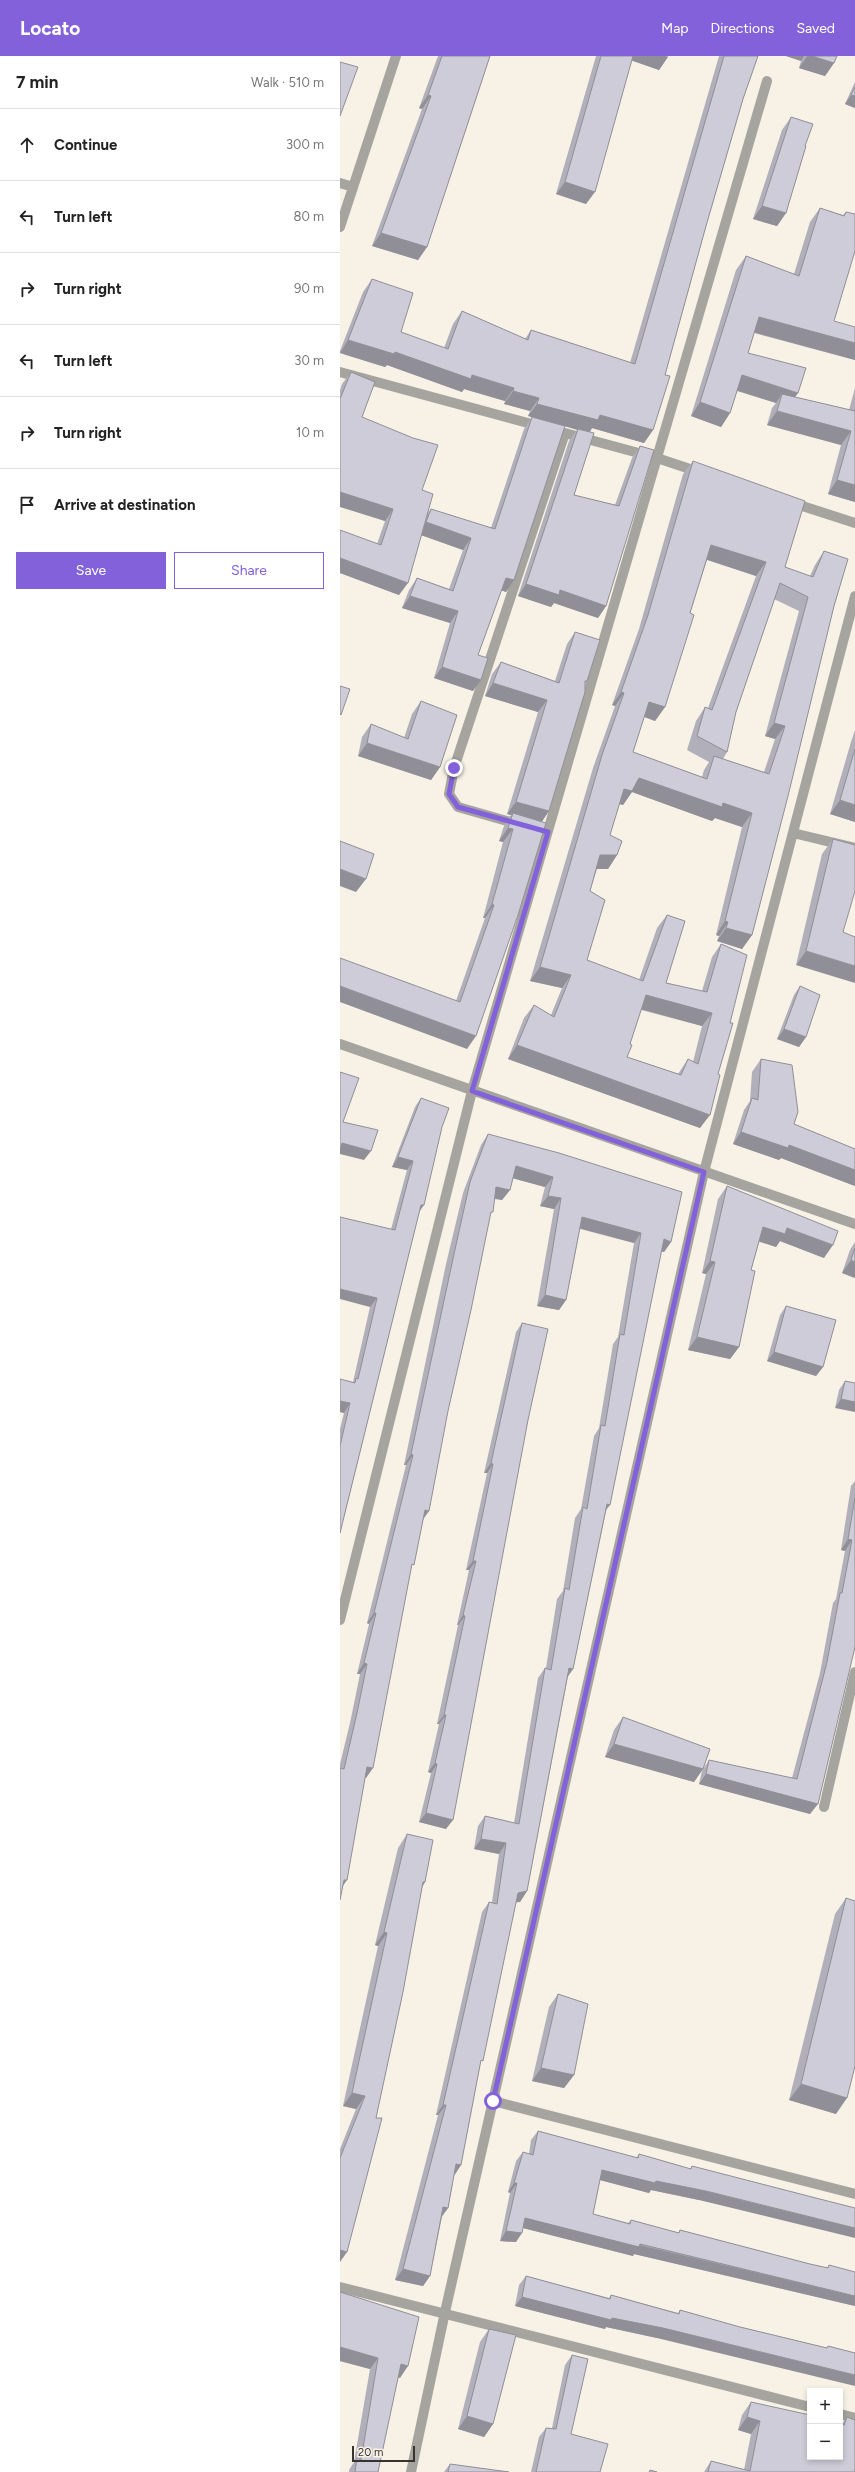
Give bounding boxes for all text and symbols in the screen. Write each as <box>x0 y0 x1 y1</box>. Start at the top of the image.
text: Locato <box>20 17 80 40</box>
text: Map <box>661 20 689 37</box>
text: Directions <box>711 20 774 37</box>
text: Saved <box>796 20 835 37</box>
text: 7 min <box>16 72 58 92</box>
text: Walk · 510 m <box>251 75 324 90</box>
icon: ahead <box>16 134 38 156</box>
text: Continue <box>54 136 117 154</box>
text: 300 m <box>286 137 324 152</box>
icon: left <box>16 206 38 228</box>
text: Turn left <box>54 208 112 226</box>
text: 80 m <box>293 209 324 224</box>
icon: right <box>16 278 38 300</box>
text: Turn right <box>54 280 122 298</box>
text: 90 m <box>294 281 324 296</box>
icon: left <box>16 350 38 372</box>
text: Turn left <box>54 352 112 370</box>
text: 30 m <box>294 353 324 368</box>
icon: right <box>16 422 38 444</box>
text: Turn right <box>54 424 122 442</box>
text: 10 m <box>296 425 324 440</box>
icon: arrive <box>16 494 38 516</box>
text: Arrive at destination <box>54 496 195 514</box>
button: Save <box>16 552 166 589</box>
button: Share <box>174 552 324 589</box>
route end <box>445 759 463 777</box>
route start <box>484 2092 502 2110</box>
map controls <box>807 2388 843 2460</box>
button: + <box>807 2388 843 2424</box>
button: − <box>807 2424 843 2460</box>
scale bar <box>352 2444 415 2463</box>
text: 20 m <box>358 2446 383 2459</box>

